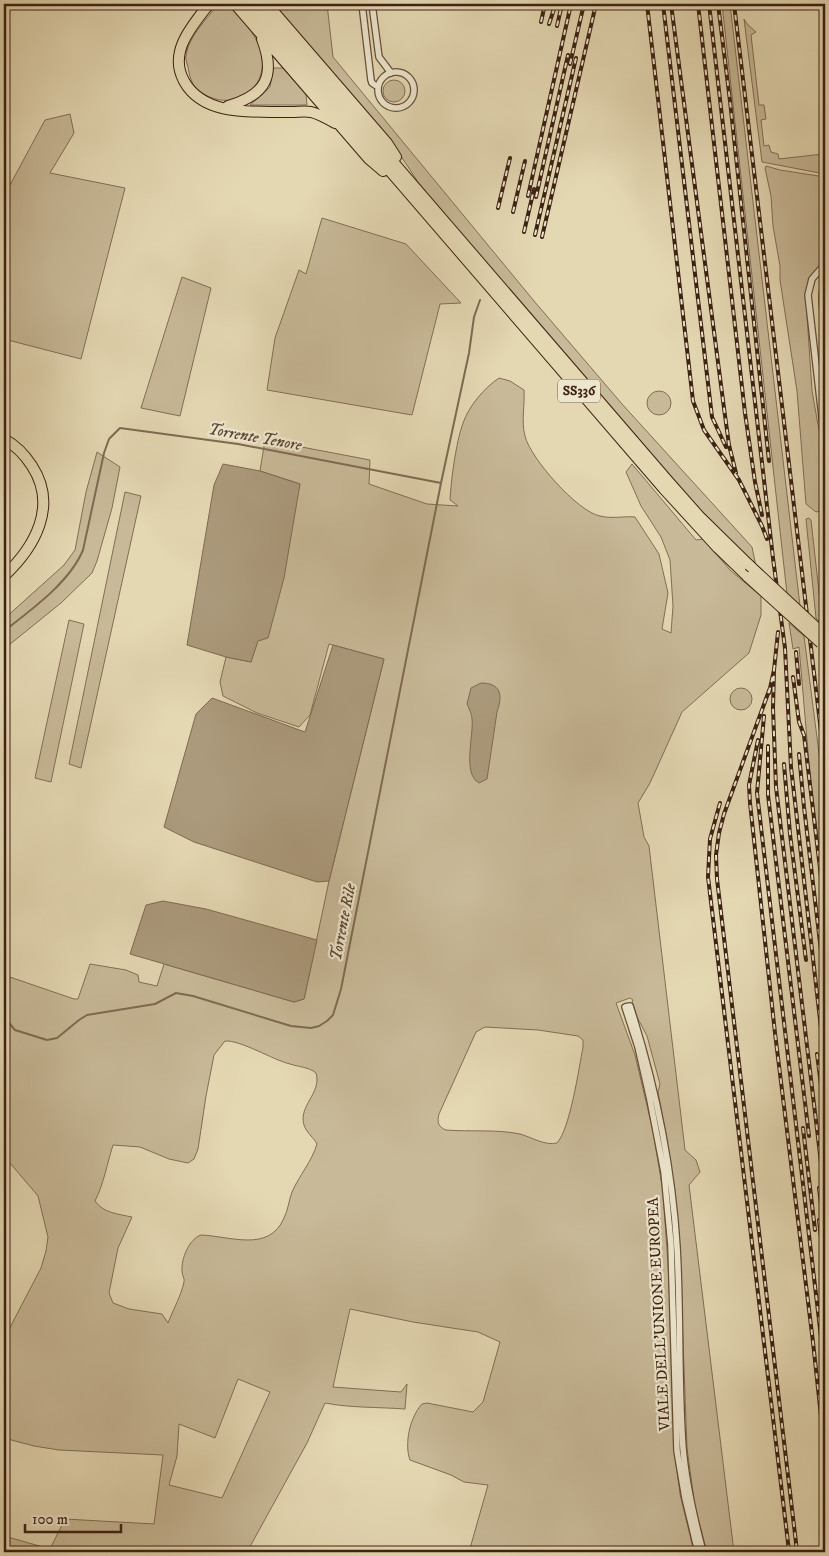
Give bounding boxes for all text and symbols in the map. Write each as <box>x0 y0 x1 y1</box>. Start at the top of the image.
road number: SS336 <box>558 380 600 402</box>
water label: Torrente Tenore <box>207 419 304 455</box>
water label: Torrente Rile <box>326 881 360 962</box>
street label: VIALE DELL'UNIONE EUROPEA <box>643 1196 675 1432</box>
scale bar <box>25 1501 121 1533</box>
text: 100 m <box>32 1510 68 1529</box>

